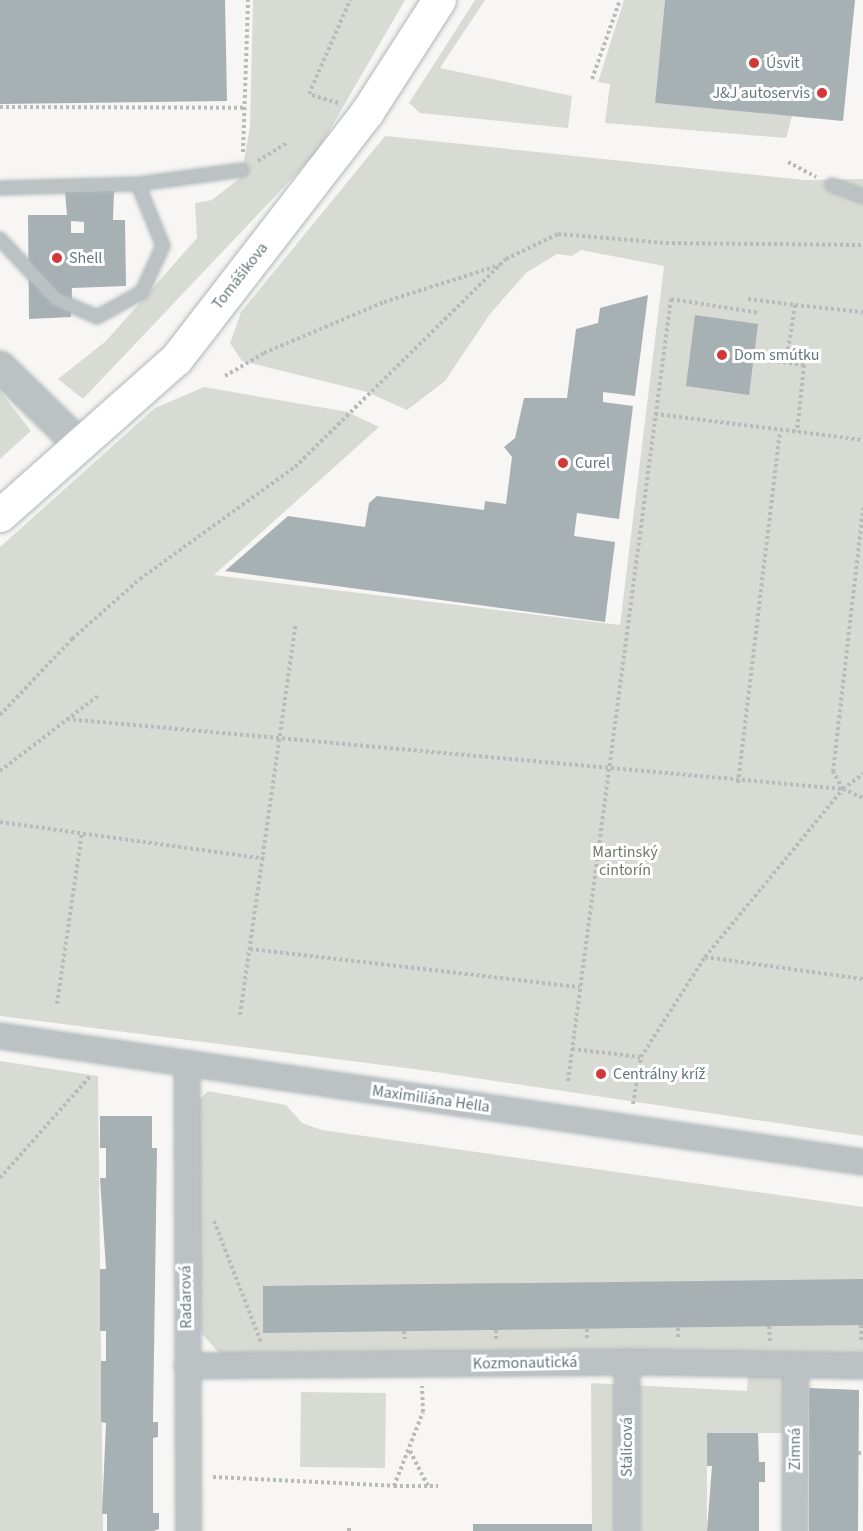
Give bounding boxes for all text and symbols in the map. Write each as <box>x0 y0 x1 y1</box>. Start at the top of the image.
place label: Úsvit <box>766 53 800 73</box>
marker: Úsvit <box>747 56 761 70</box>
place label: J&J autoservis <box>712 83 810 103</box>
marker: J&J autoservis <box>815 86 829 100</box>
street label: Tomášikova <box>208 239 272 313</box>
place label: Shell <box>69 248 102 268</box>
marker: Shell <box>50 251 64 265</box>
place label: Dom smútku <box>734 345 819 365</box>
marker: Dom smútku <box>715 348 729 362</box>
place label: Curel <box>575 453 610 473</box>
marker: Curel <box>556 456 570 470</box>
park label: Martinský cintorín <box>592 842 658 880</box>
place label: Centrálny kríž <box>613 1064 705 1084</box>
marker: Centrálny kríž <box>594 1067 608 1081</box>
street label: Maximiliána Hella <box>371 1081 491 1117</box>
street label: Radarová <box>176 1265 196 1329</box>
street label: Kozmonautická <box>473 1352 577 1374</box>
street label: Stálicová <box>617 1417 637 1477</box>
street label: Zimná <box>785 1428 805 1470</box>

